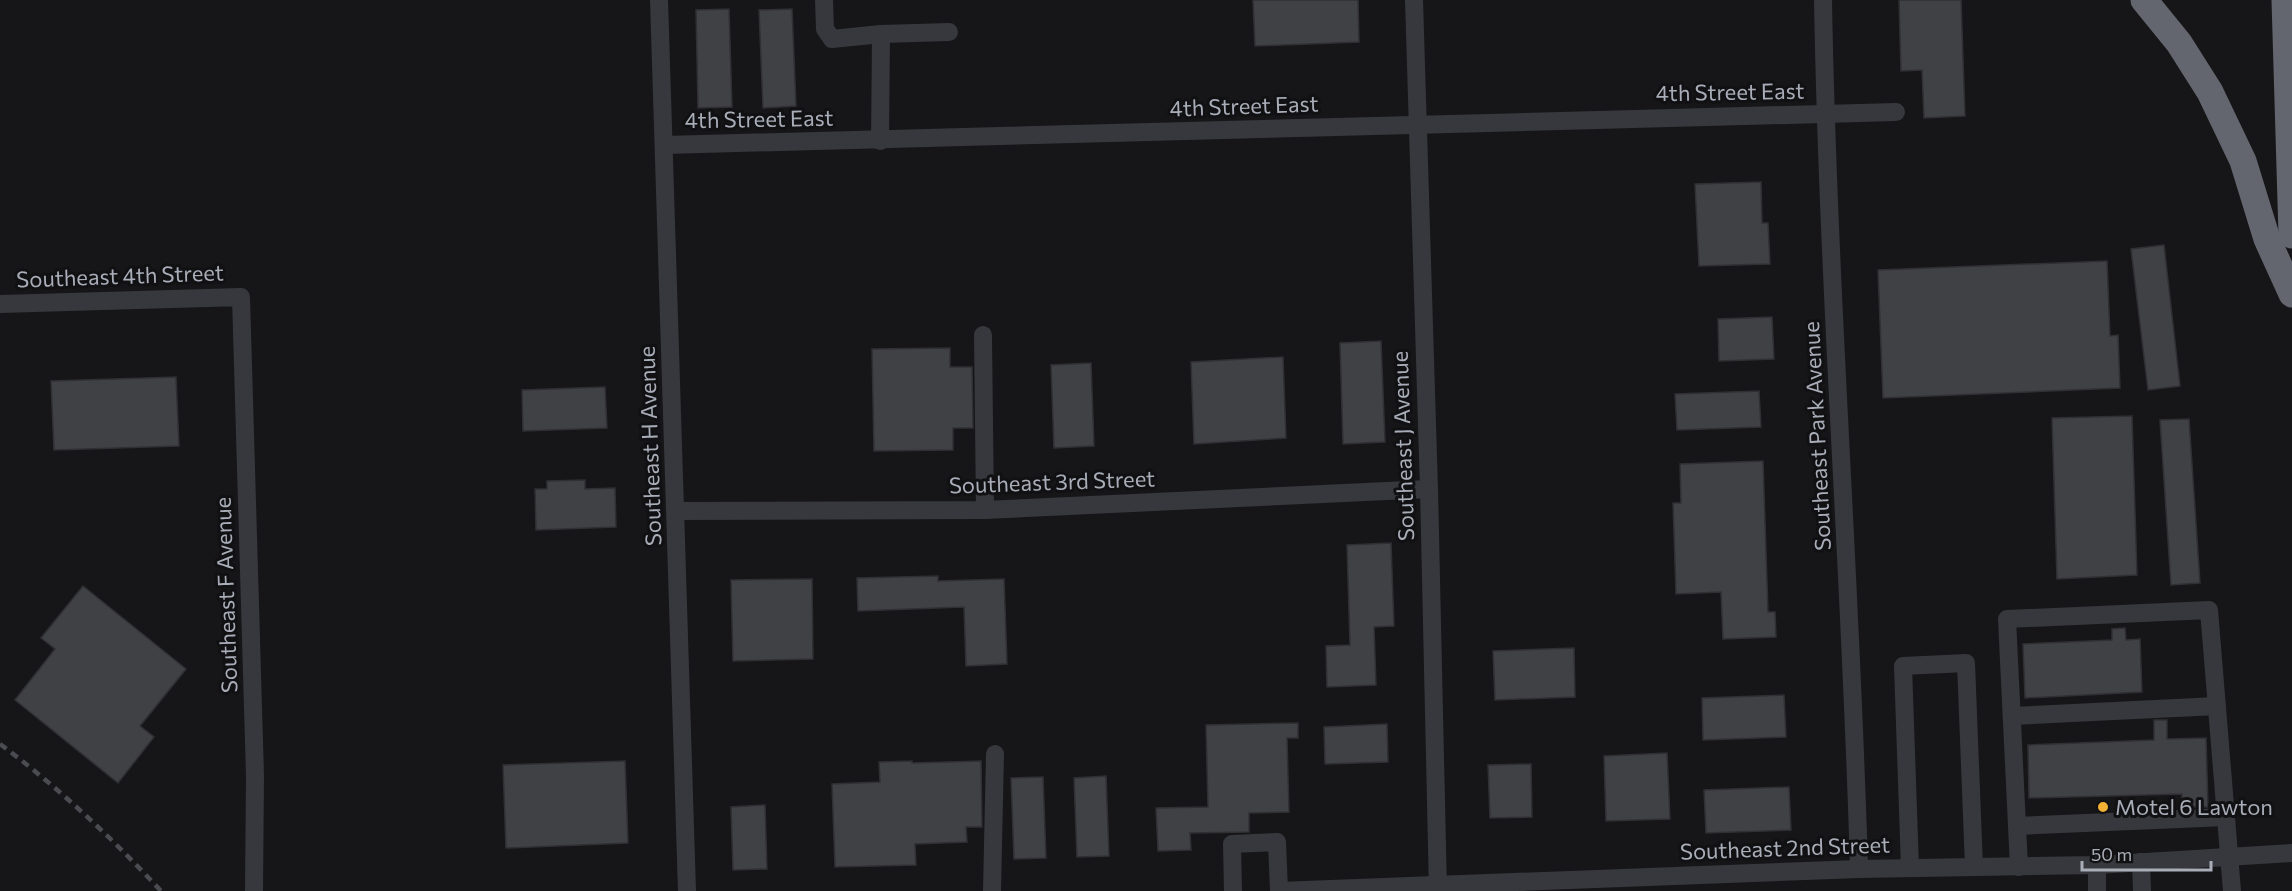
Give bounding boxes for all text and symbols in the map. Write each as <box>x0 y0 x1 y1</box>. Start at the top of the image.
street label: 4th Street East <box>1655 77 1805 106</box>
street label: 4th Street East <box>1169 89 1319 122</box>
street label: 4th Street East <box>684 104 834 133</box>
street label: Southeast 4th Street <box>16 258 224 293</box>
street label: Southeast Park Avenue <box>1797 321 1836 551</box>
street label: Southeast H Avenue <box>633 345 666 547</box>
street label: Southeast J Avenue <box>1386 350 1419 542</box>
street label: Southeast 3rd Street <box>948 464 1156 499</box>
street label: Southeast F Avenue <box>209 496 242 694</box>
place label: Motel 6 Lawton <box>2115 793 2273 820</box>
marker: Motel 6 Lawton <box>2096 800 2110 814</box>
street label: Southeast 2nd Street <box>1679 830 1890 865</box>
scale bar <box>2082 834 2211 872</box>
text: 50 m <box>2091 843 2132 865</box>

